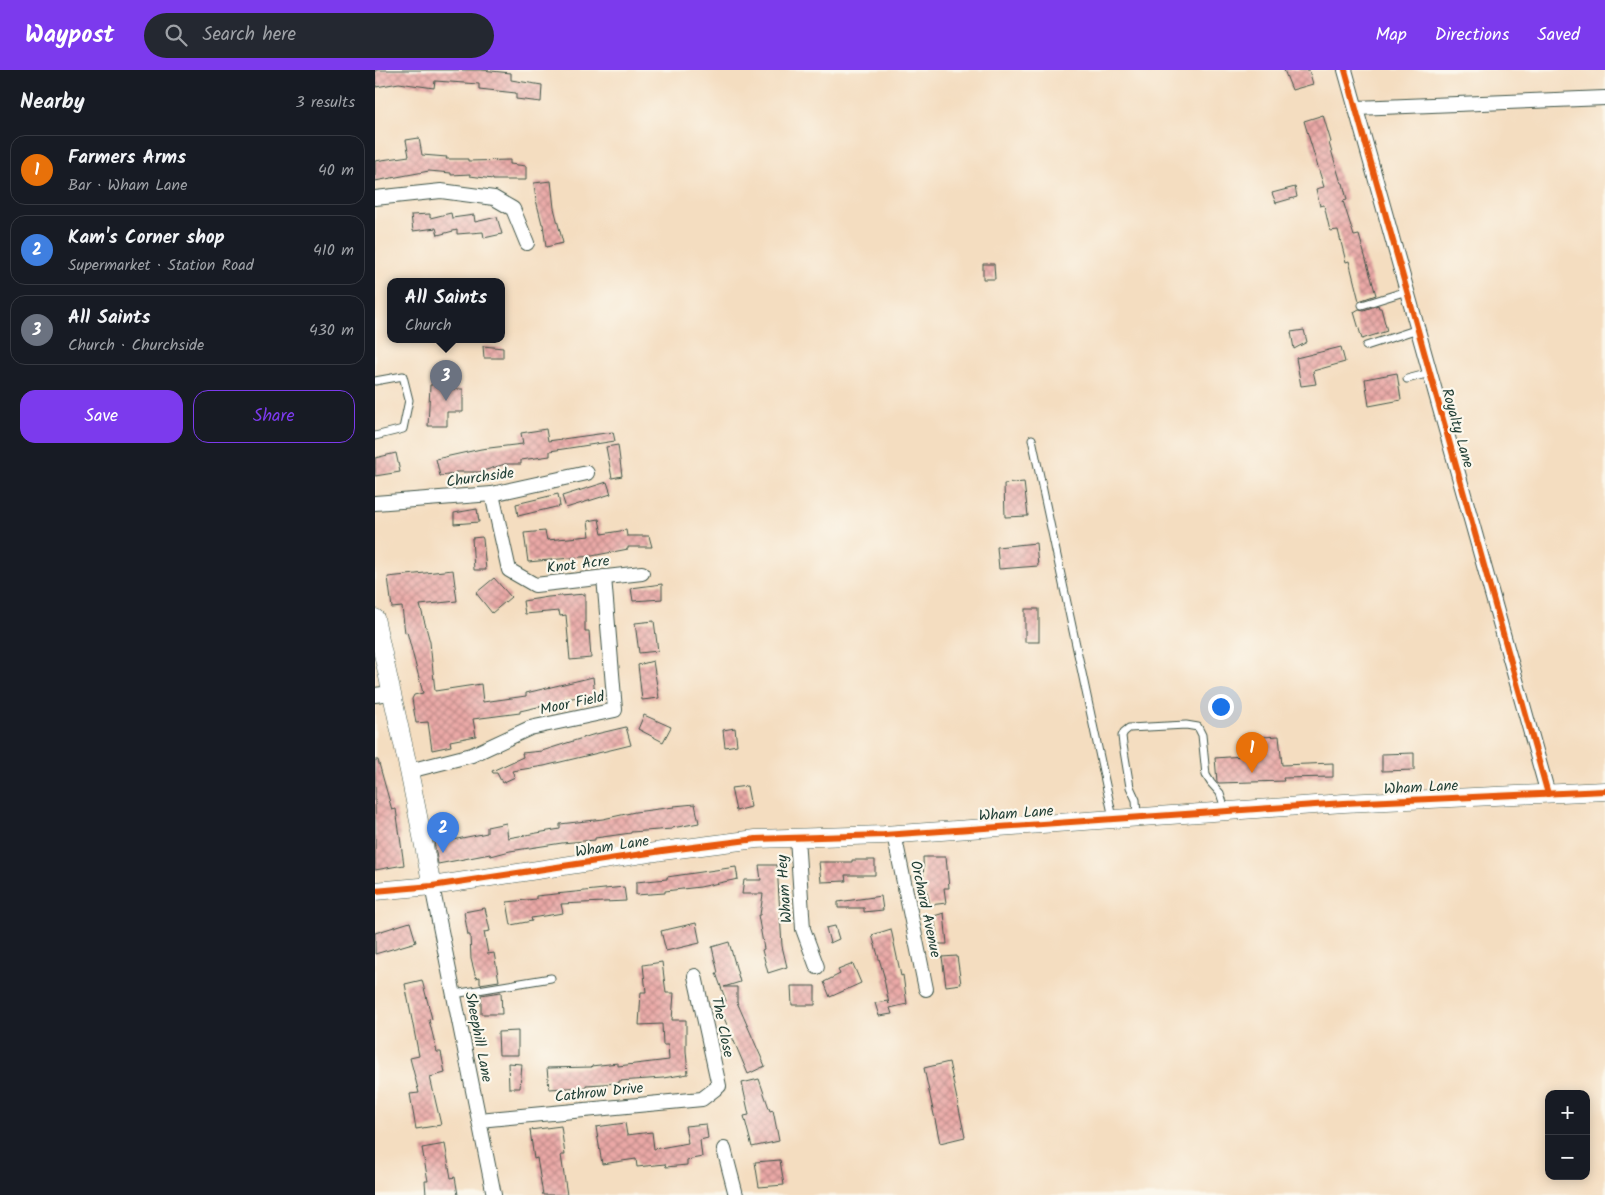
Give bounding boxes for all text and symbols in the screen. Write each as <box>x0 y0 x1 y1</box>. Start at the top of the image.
search box <box>144 13 494 58</box>
text: Waypost <box>25 16 114 55</box>
text: Search here <box>202 20 296 50</box>
icon: search <box>162 21 190 49</box>
text: Map <box>1375 21 1407 50</box>
text: Directions <box>1435 21 1509 50</box>
text: Saved <box>1537 21 1580 50</box>
text: Nearby <box>20 86 85 119</box>
text: 3 results <box>296 90 355 115</box>
text: Farmers Arms <box>68 143 186 173</box>
text: 1 <box>35 158 39 183</box>
text: 40 m <box>318 158 354 183</box>
text: Bar · Wham Lane <box>68 173 187 198</box>
text: Kam's Corner shop <box>68 223 225 253</box>
text: 2 <box>32 238 42 263</box>
text: 410 m <box>313 238 354 263</box>
text: Supermarket · Station Road <box>68 253 254 278</box>
popup <box>387 278 505 343</box>
text: All Saints <box>405 283 487 313</box>
text: All Saints <box>68 303 150 333</box>
text: Church <box>405 313 452 338</box>
text: 3 <box>33 318 41 343</box>
text: 430 m <box>309 318 354 343</box>
text: Church · Churchside <box>68 333 204 358</box>
pin: 3 <box>430 360 462 401</box>
street label: Royalty Lane <box>1434 385 1480 471</box>
button: Save <box>20 390 183 443</box>
button: Share <box>193 390 355 443</box>
street label: Churchside <box>445 461 516 495</box>
street label: Knot Acre <box>545 549 611 581</box>
street label: Moor Field <box>538 685 607 723</box>
your location <box>1208 694 1234 720</box>
pin: 1 <box>1236 732 1268 773</box>
street label: Wham Lane <box>1383 774 1459 802</box>
street label: Wham Lane <box>978 799 1054 829</box>
pin: 2 <box>427 812 459 853</box>
street label: Wham Lane <box>573 829 651 865</box>
street label: Wham Hey <box>771 853 799 924</box>
street label: Orchard Avenue <box>903 859 947 960</box>
street label: Sheephill Lane <box>457 990 499 1085</box>
street label: The Close <box>704 995 740 1060</box>
street label: Cathrow Drive <box>554 1076 645 1110</box>
map controls <box>1545 1090 1590 1180</box>
button: + <box>1545 1090 1590 1135</box>
button: − <box>1545 1135 1590 1180</box>

